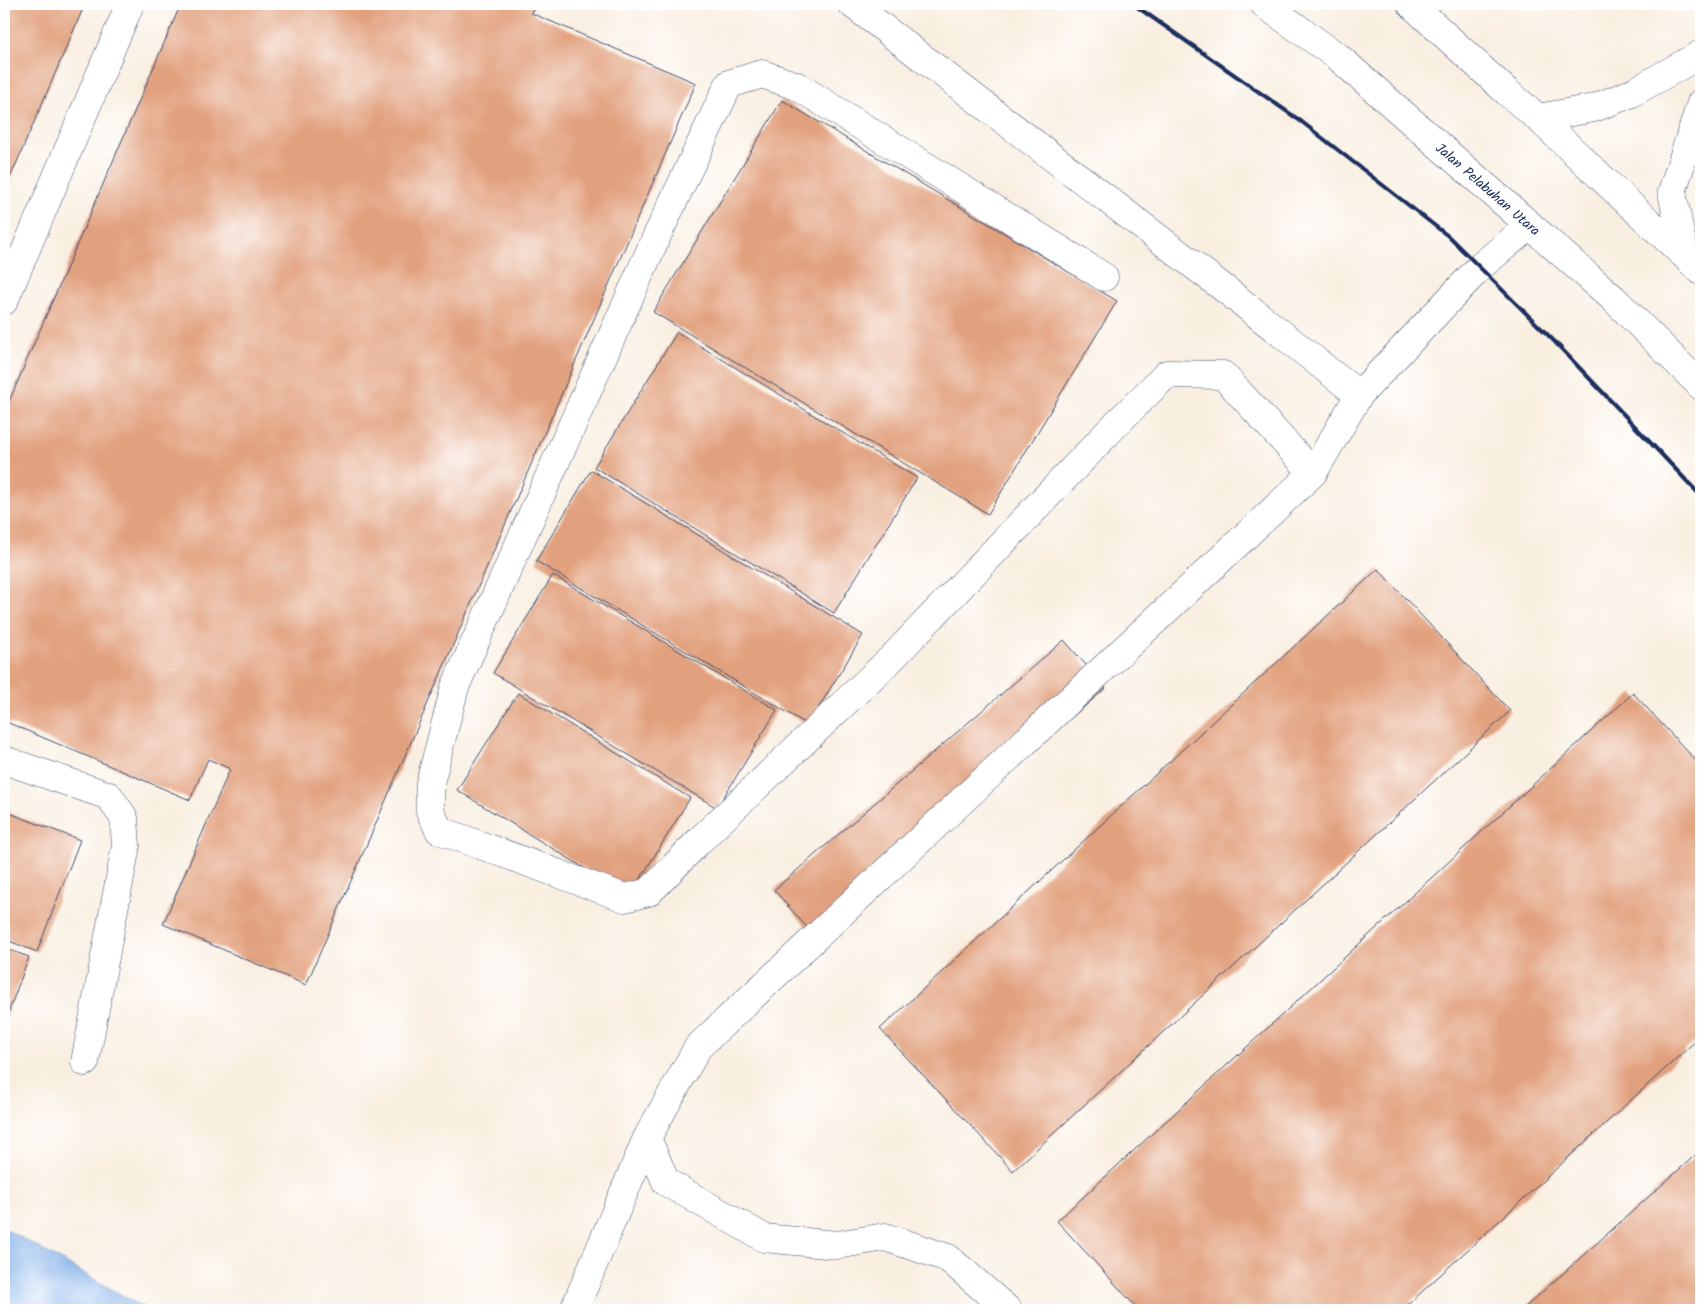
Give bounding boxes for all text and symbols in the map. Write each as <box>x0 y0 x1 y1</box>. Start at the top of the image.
street label: Jalan Pelabuhan Utara <box>1430 138 1545 242</box>

